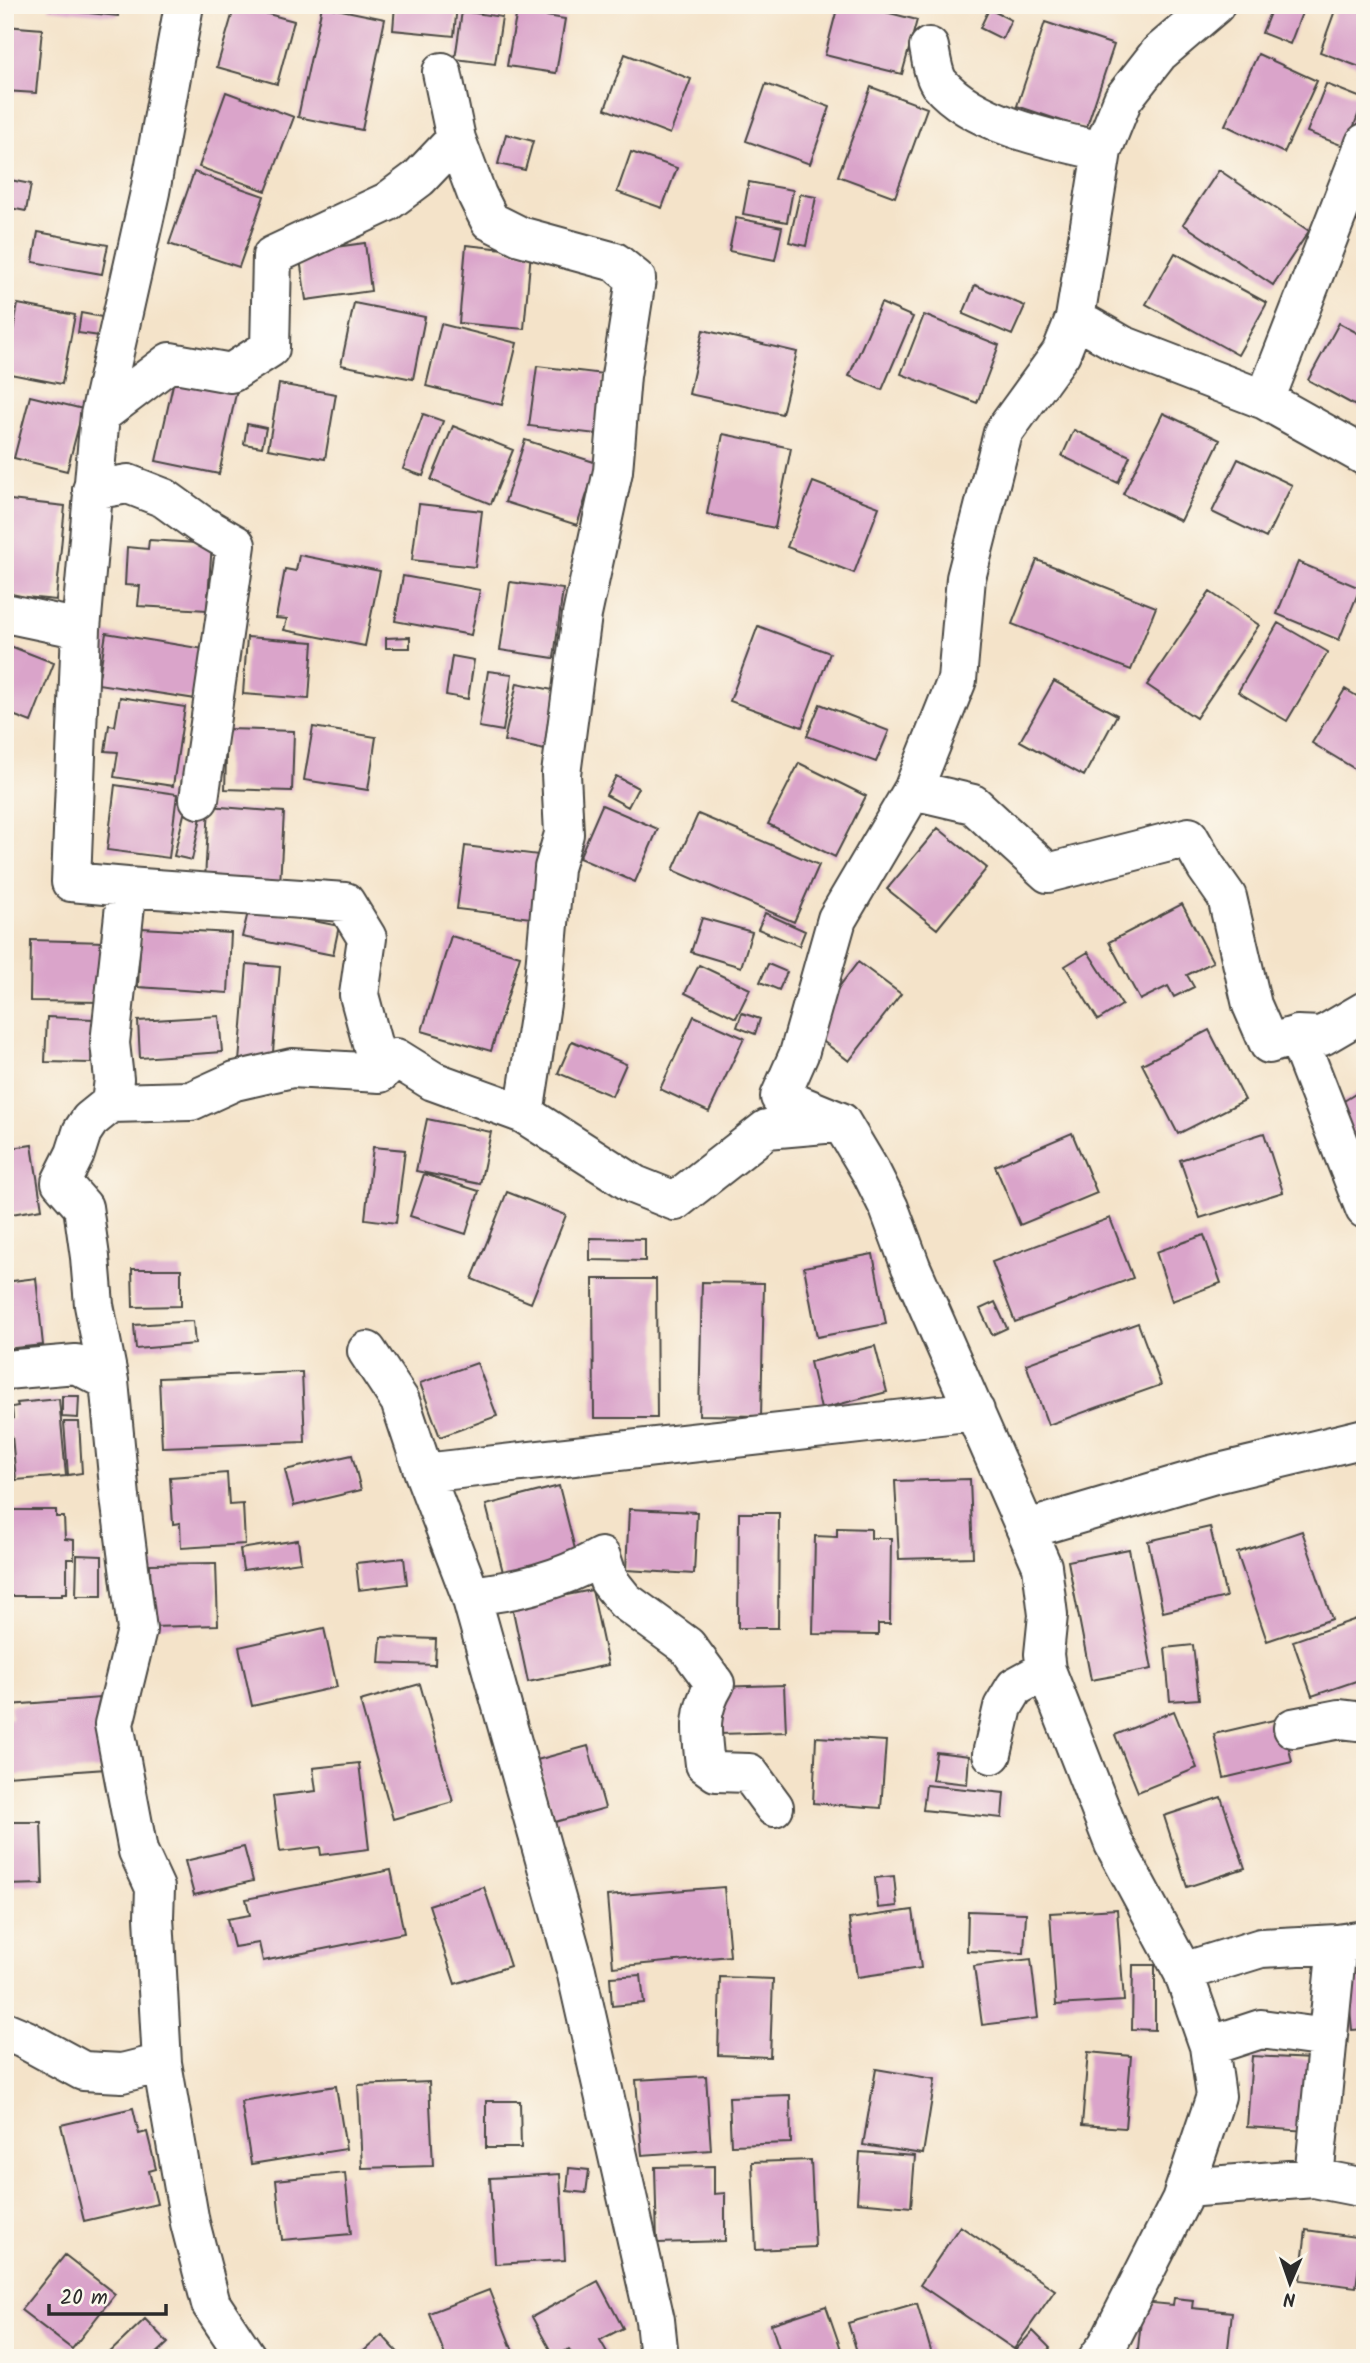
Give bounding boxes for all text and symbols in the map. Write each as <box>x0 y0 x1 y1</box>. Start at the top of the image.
north arrow <box>1254 2248 1324 2318</box>
scale bar <box>49 2272 166 2316</box>
text: 20 m <box>60 2282 108 2315</box>
text: N <box>1283 2283 1296 2313</box>

